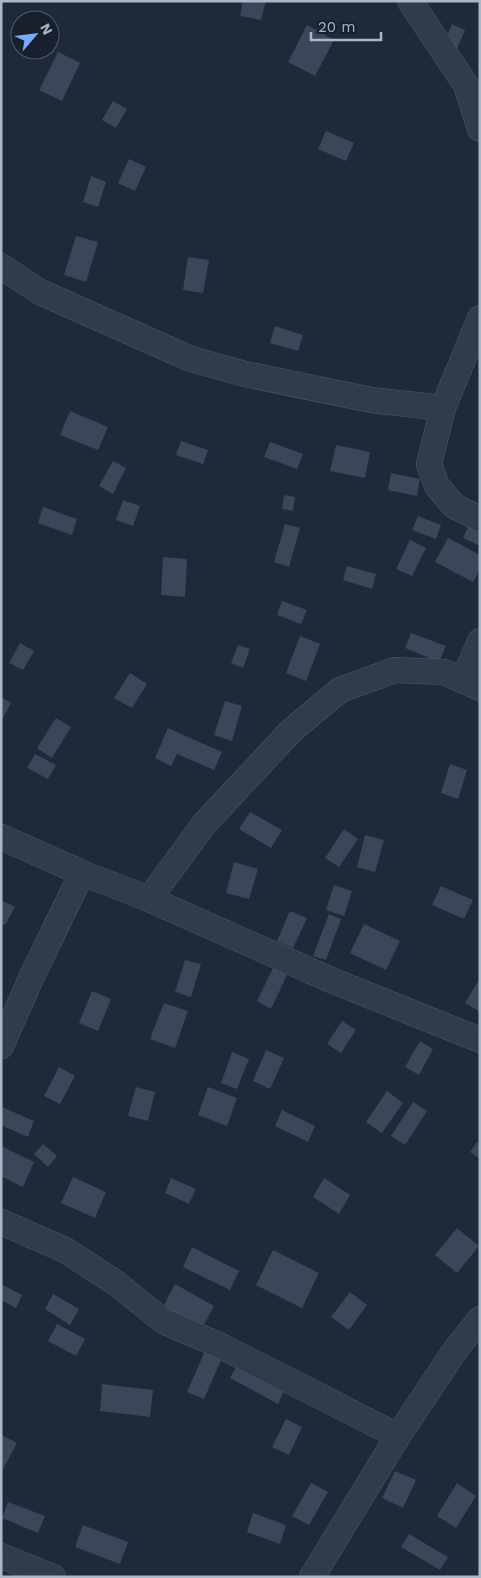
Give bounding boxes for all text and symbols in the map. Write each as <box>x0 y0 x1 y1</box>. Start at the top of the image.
north arrow <box>10 10 60 60</box>
scale bar <box>311 10 381 42</box>
text: 20 m <box>318 18 356 36</box>
text: N <box>37 21 56 37</box>

